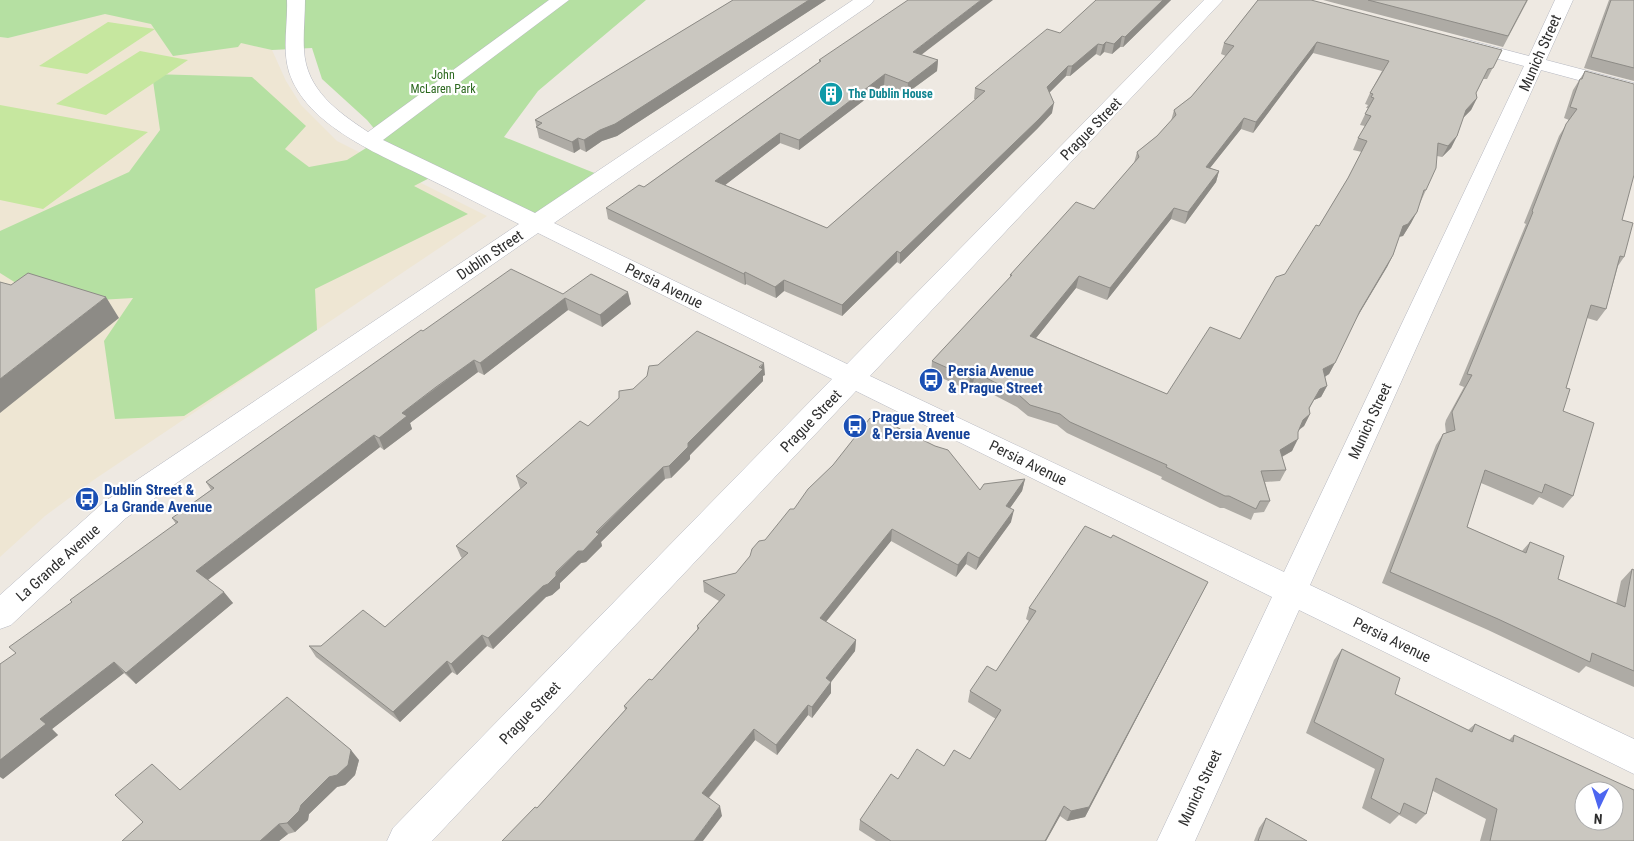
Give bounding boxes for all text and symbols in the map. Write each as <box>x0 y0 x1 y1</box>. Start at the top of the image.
street label: Munich Street <box>1515 12 1565 94</box>
park label: John McLaren Park <box>410 68 476 96</box>
building icon: The Dublin House <box>818 81 844 107</box>
place label: The Dublin House <box>848 87 933 101</box>
street label: Prague Street <box>1057 94 1125 164</box>
street label: Dublin Street <box>453 226 527 284</box>
street label: Persia Avenue <box>622 260 706 312</box>
place label: Persia Avenue & Prague Street <box>948 362 1043 397</box>
bus stop icon: Persia Avenue & Prague Street <box>918 367 944 393</box>
street label: Munich Street <box>1345 380 1395 462</box>
street label: Prague Street <box>777 386 845 456</box>
place label: Prague Street & Persia Avenue <box>872 408 970 443</box>
bus stop icon: Prague Street & Persia Avenue <box>842 413 868 439</box>
street label: Persia Avenue <box>986 437 1070 489</box>
place label: Dublin Street & La Grande Avenue <box>104 481 212 516</box>
bus stop icon: Dublin Street & La Grande Avenue <box>74 486 100 512</box>
street label: La Grande Avenue <box>12 521 104 605</box>
street label: Persia Avenue <box>1350 614 1434 666</box>
street label: Prague Street <box>496 678 564 748</box>
street label: Munich Street <box>1175 747 1225 829</box>
north arrow <box>1574 781 1624 831</box>
text: N <box>1593 811 1603 827</box>

